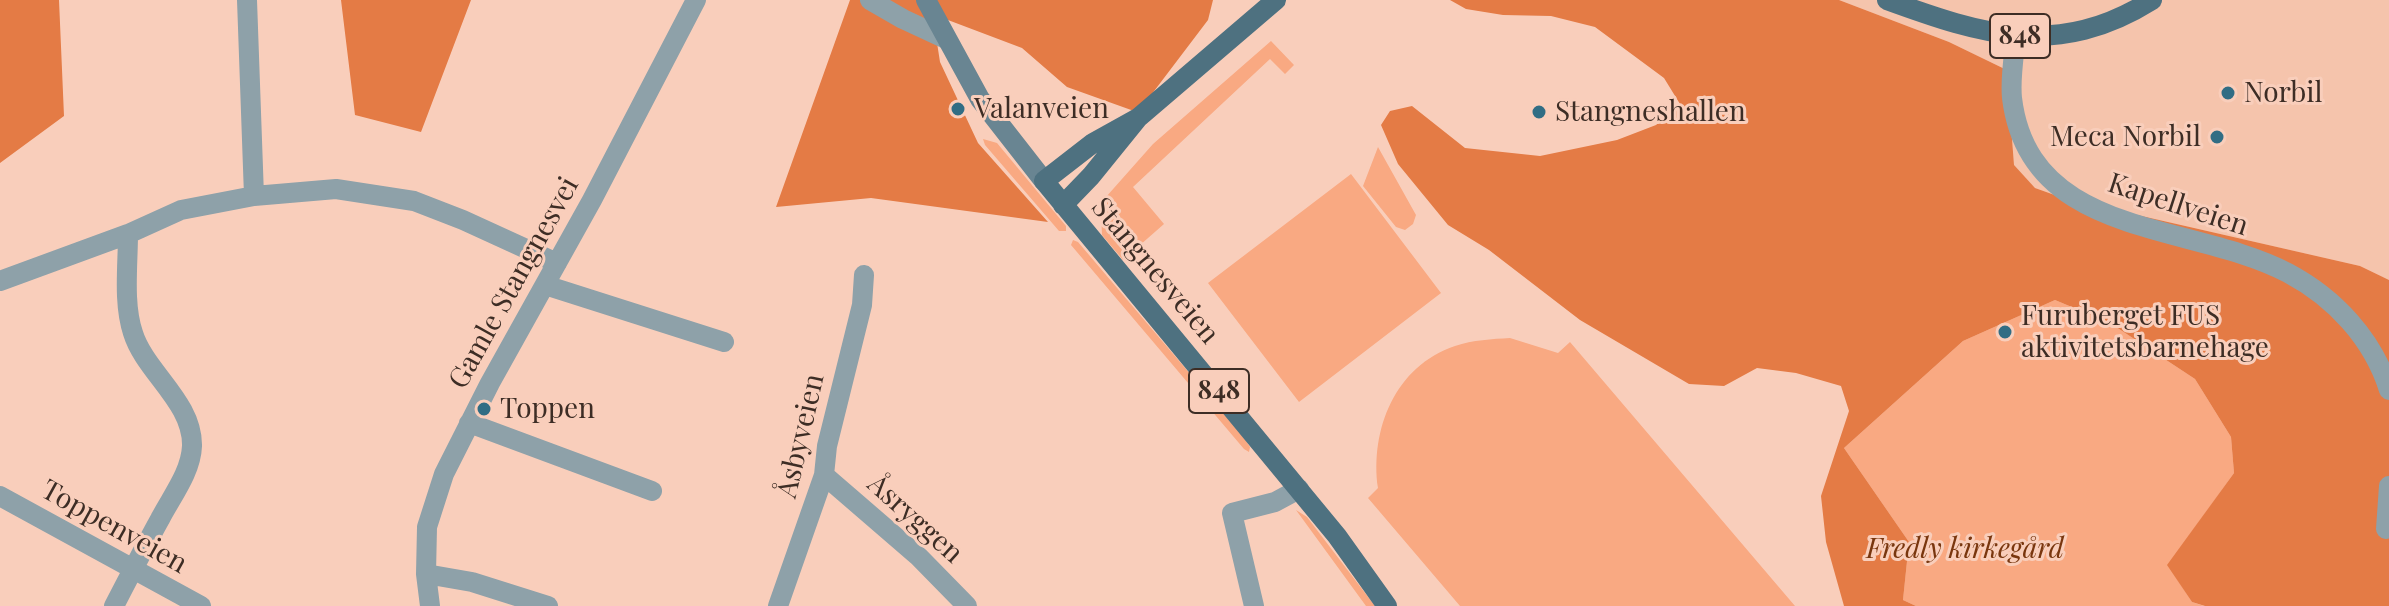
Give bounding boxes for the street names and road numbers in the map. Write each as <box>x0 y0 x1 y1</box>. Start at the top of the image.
road number: 848 <box>1990 14 2050 58</box>
street label: Kapellveien <box>2104 167 2252 243</box>
street label: Gamle Stangnesvei <box>442 171 586 395</box>
street label: Stangnesveien <box>1084 191 1226 351</box>
road number: 848 <box>1189 369 1249 413</box>
street label: Åsbyveien <box>770 371 832 501</box>
street label: Åsryggen <box>860 467 970 571</box>
street label: Toppenveien <box>35 473 193 581</box>

